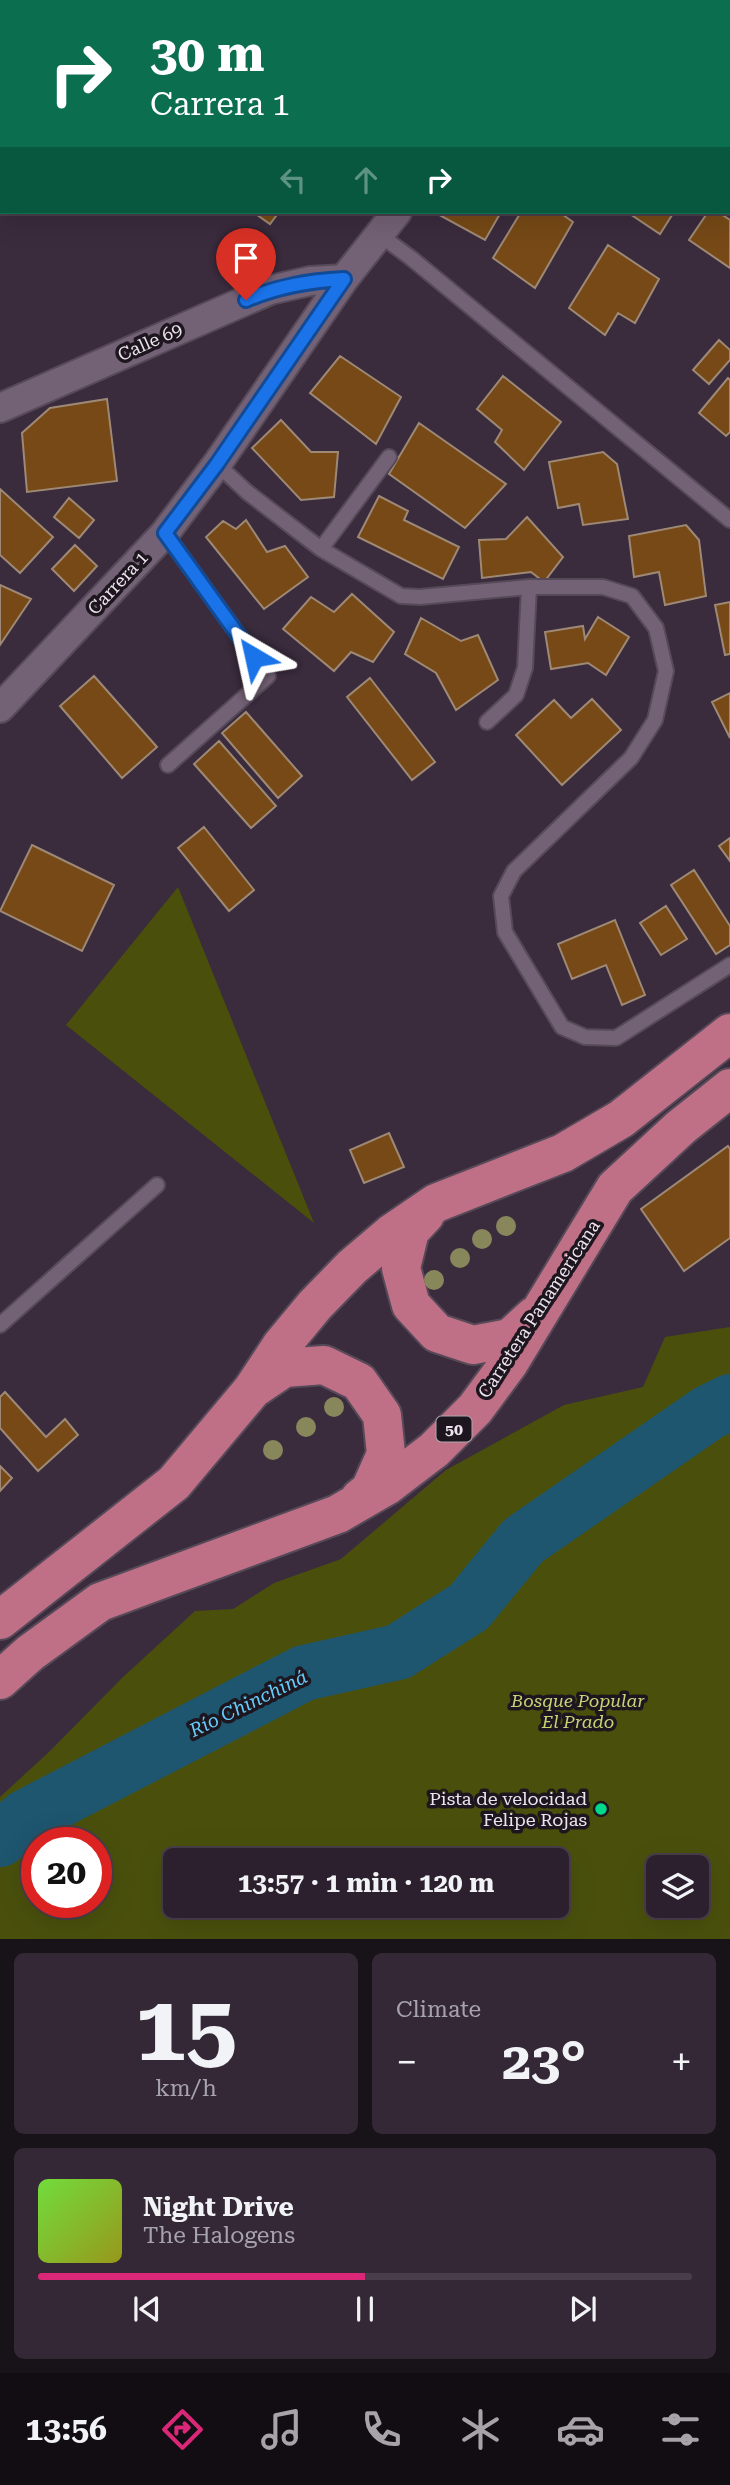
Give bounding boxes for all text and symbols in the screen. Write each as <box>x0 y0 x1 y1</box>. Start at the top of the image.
text: 30 m <box>150 26 265 83</box>
icon: right <box>35 28 126 119</box>
text: Carrera 1 <box>150 85 290 123</box>
icon: left <box>274 161 312 199</box>
icon: ahead <box>347 161 385 199</box>
icon: right <box>420 161 458 199</box>
pin <box>216 228 276 300</box>
icon: arrive <box>227 239 265 277</box>
street label: Calle 69 <box>114 318 185 365</box>
street label: Carrera 1 <box>83 547 152 619</box>
position arrow <box>217 620 291 694</box>
street label: Carretera Panamericana <box>473 1216 604 1402</box>
road number: 50 <box>436 1416 472 1442</box>
water label: Río Chinchiná <box>185 1665 311 1742</box>
park label: Bosque Popular El Prado <box>510 1690 645 1732</box>
place label: Pista de velocidad Felipe Rojas <box>429 1788 587 1830</box>
marker: Pista de velocidad Felipe Rojas <box>593 1801 609 1817</box>
speed limit sign: 20 <box>21 1827 112 1918</box>
map controls <box>646 1855 709 1918</box>
button: layers <box>646 1855 709 1918</box>
text: 13:57 · 1 min · 120 m <box>238 1868 494 1898</box>
text: 15 <box>135 1976 237 2082</box>
text: Climate <box>396 1996 481 2023</box>
text: 23° <box>502 2031 586 2092</box>
text: − <box>396 2040 417 2084</box>
text: + <box>671 2040 692 2084</box>
text: km/h <box>155 2075 217 2102</box>
text: Night Drive <box>143 2192 294 2222</box>
text: The Halogens <box>143 2222 295 2249</box>
icon: previous <box>128 2290 166 2328</box>
icon: pause <box>346 2290 384 2328</box>
icon: next <box>564 2290 602 2328</box>
icon: directions <box>158 2405 207 2454</box>
icon: music <box>257 2405 306 2454</box>
icon: phone <box>357 2405 406 2454</box>
icon: climate <box>456 2405 505 2454</box>
icon: car <box>556 2405 605 2454</box>
icon: filters <box>656 2405 705 2454</box>
text: 13:56 <box>25 2410 107 2448</box>

